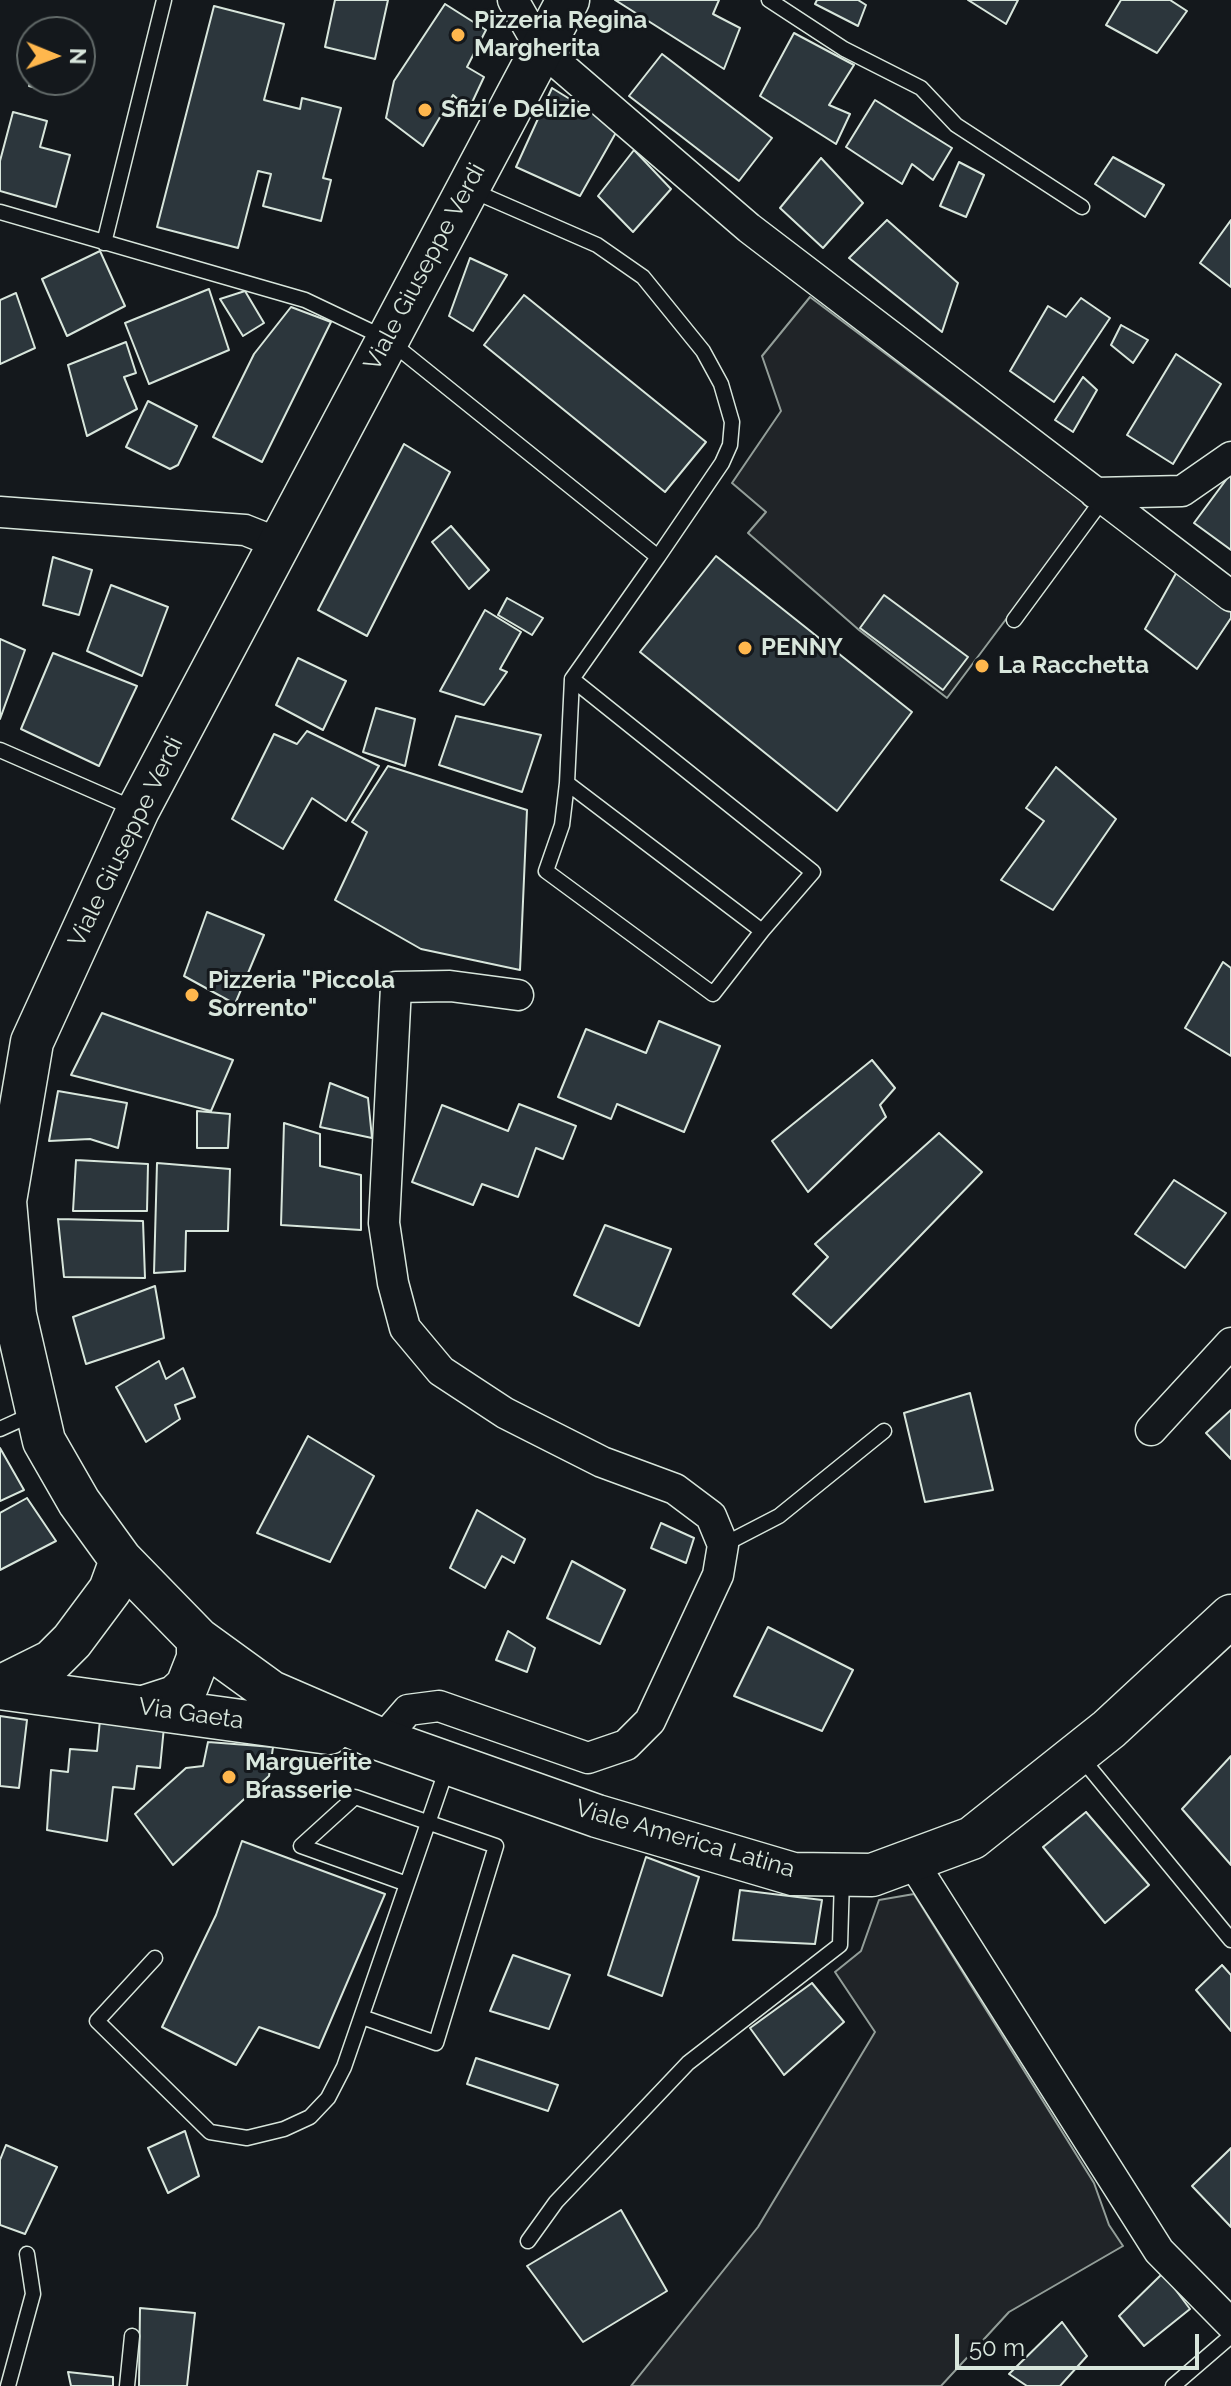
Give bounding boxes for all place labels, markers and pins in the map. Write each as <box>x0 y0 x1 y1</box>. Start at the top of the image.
place label: Pizzeria Regina Margherita <box>474 7 647 63</box>
marker: Pizzeria Regina Margherita <box>449 26 467 44</box>
place label: Sfizi e Delizie <box>441 96 591 124</box>
marker: Sfizi e Delizie <box>416 101 434 119</box>
place label: PENNY <box>761 634 843 662</box>
marker: PENNY <box>736 639 754 657</box>
place label: La Racchetta <box>998 652 1149 680</box>
marker: La Racchetta <box>973 657 991 675</box>
place label: Pizzeria "Piccola Sorrento" <box>208 967 395 1023</box>
marker: Pizzeria "Piccola Sorrento" <box>183 986 201 1004</box>
place label: Marguerite Brasserie <box>245 1749 372 1805</box>
marker: Marguerite Brasserie <box>220 1768 238 1786</box>

